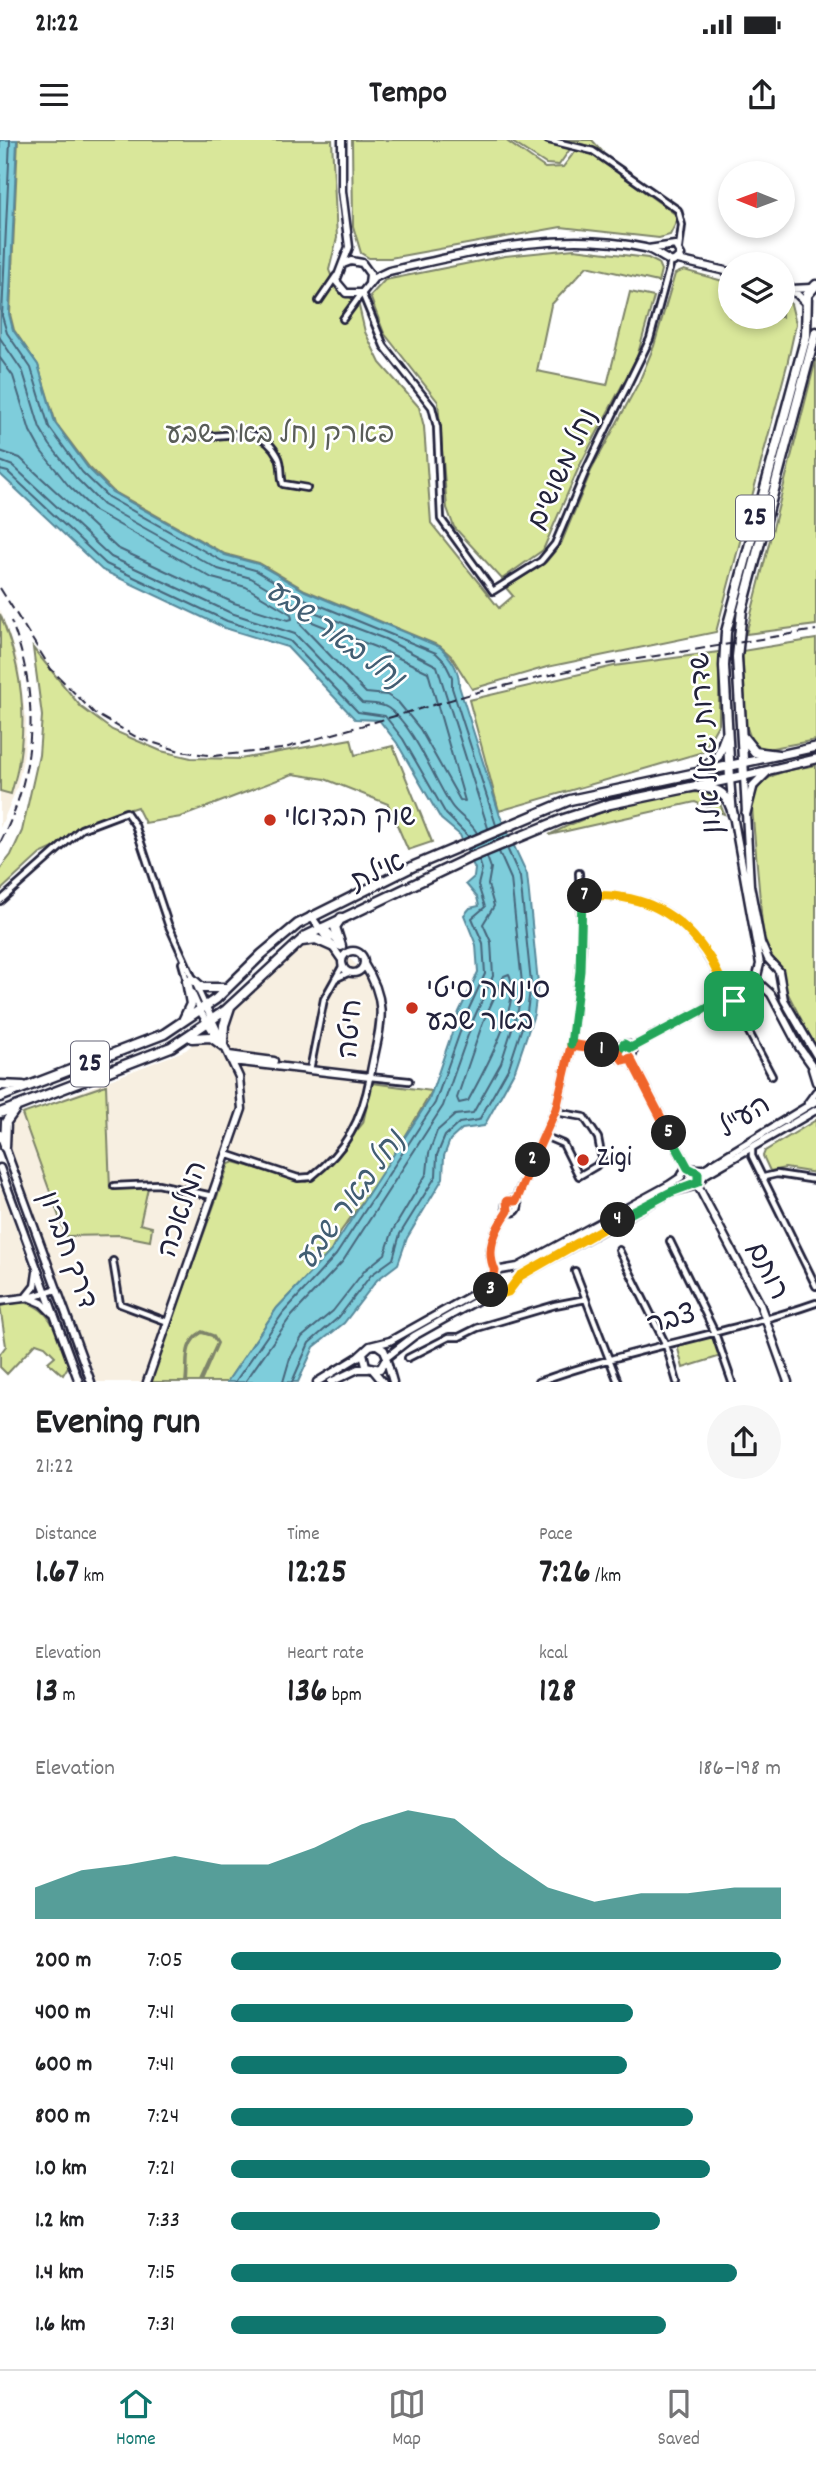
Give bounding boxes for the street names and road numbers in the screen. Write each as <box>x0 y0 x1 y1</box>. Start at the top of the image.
street label: נחל משושים <box>519 403 611 537</box>
road number: 25 <box>736 496 774 540</box>
street label: שדרות יגאל אלון <box>683 651 735 835</box>
street label: אילת <box>343 844 413 905</box>
street label: חיטה <box>330 998 376 1060</box>
road number: 25 <box>71 1042 109 1086</box>
street label: הע"ל <box>712 1087 780 1151</box>
street label: המלאכה <box>150 1156 220 1264</box>
street label: דרך חברון <box>25 1187 105 1315</box>
street label: רותם <box>734 1236 796 1308</box>
street label: צבר <box>643 1296 701 1348</box>

